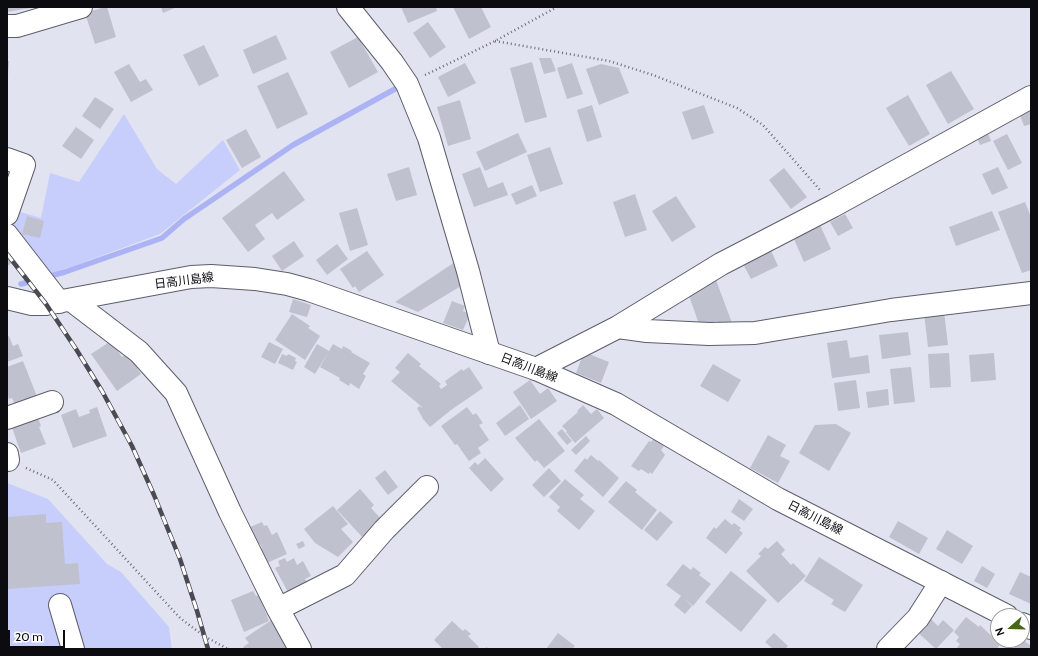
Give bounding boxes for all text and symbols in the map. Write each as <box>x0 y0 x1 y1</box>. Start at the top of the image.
street label: 日高川島線 <box>153 270 215 292</box>
street label: 日高川島線 <box>498 351 560 385</box>
street label: 日高川島線 <box>785 498 845 538</box>
north arrow <box>990 608 1030 648</box>
scale bar <box>10 622 67 648</box>
text: N <box>992 626 1008 638</box>
text: 20 m <box>15 629 43 644</box>

